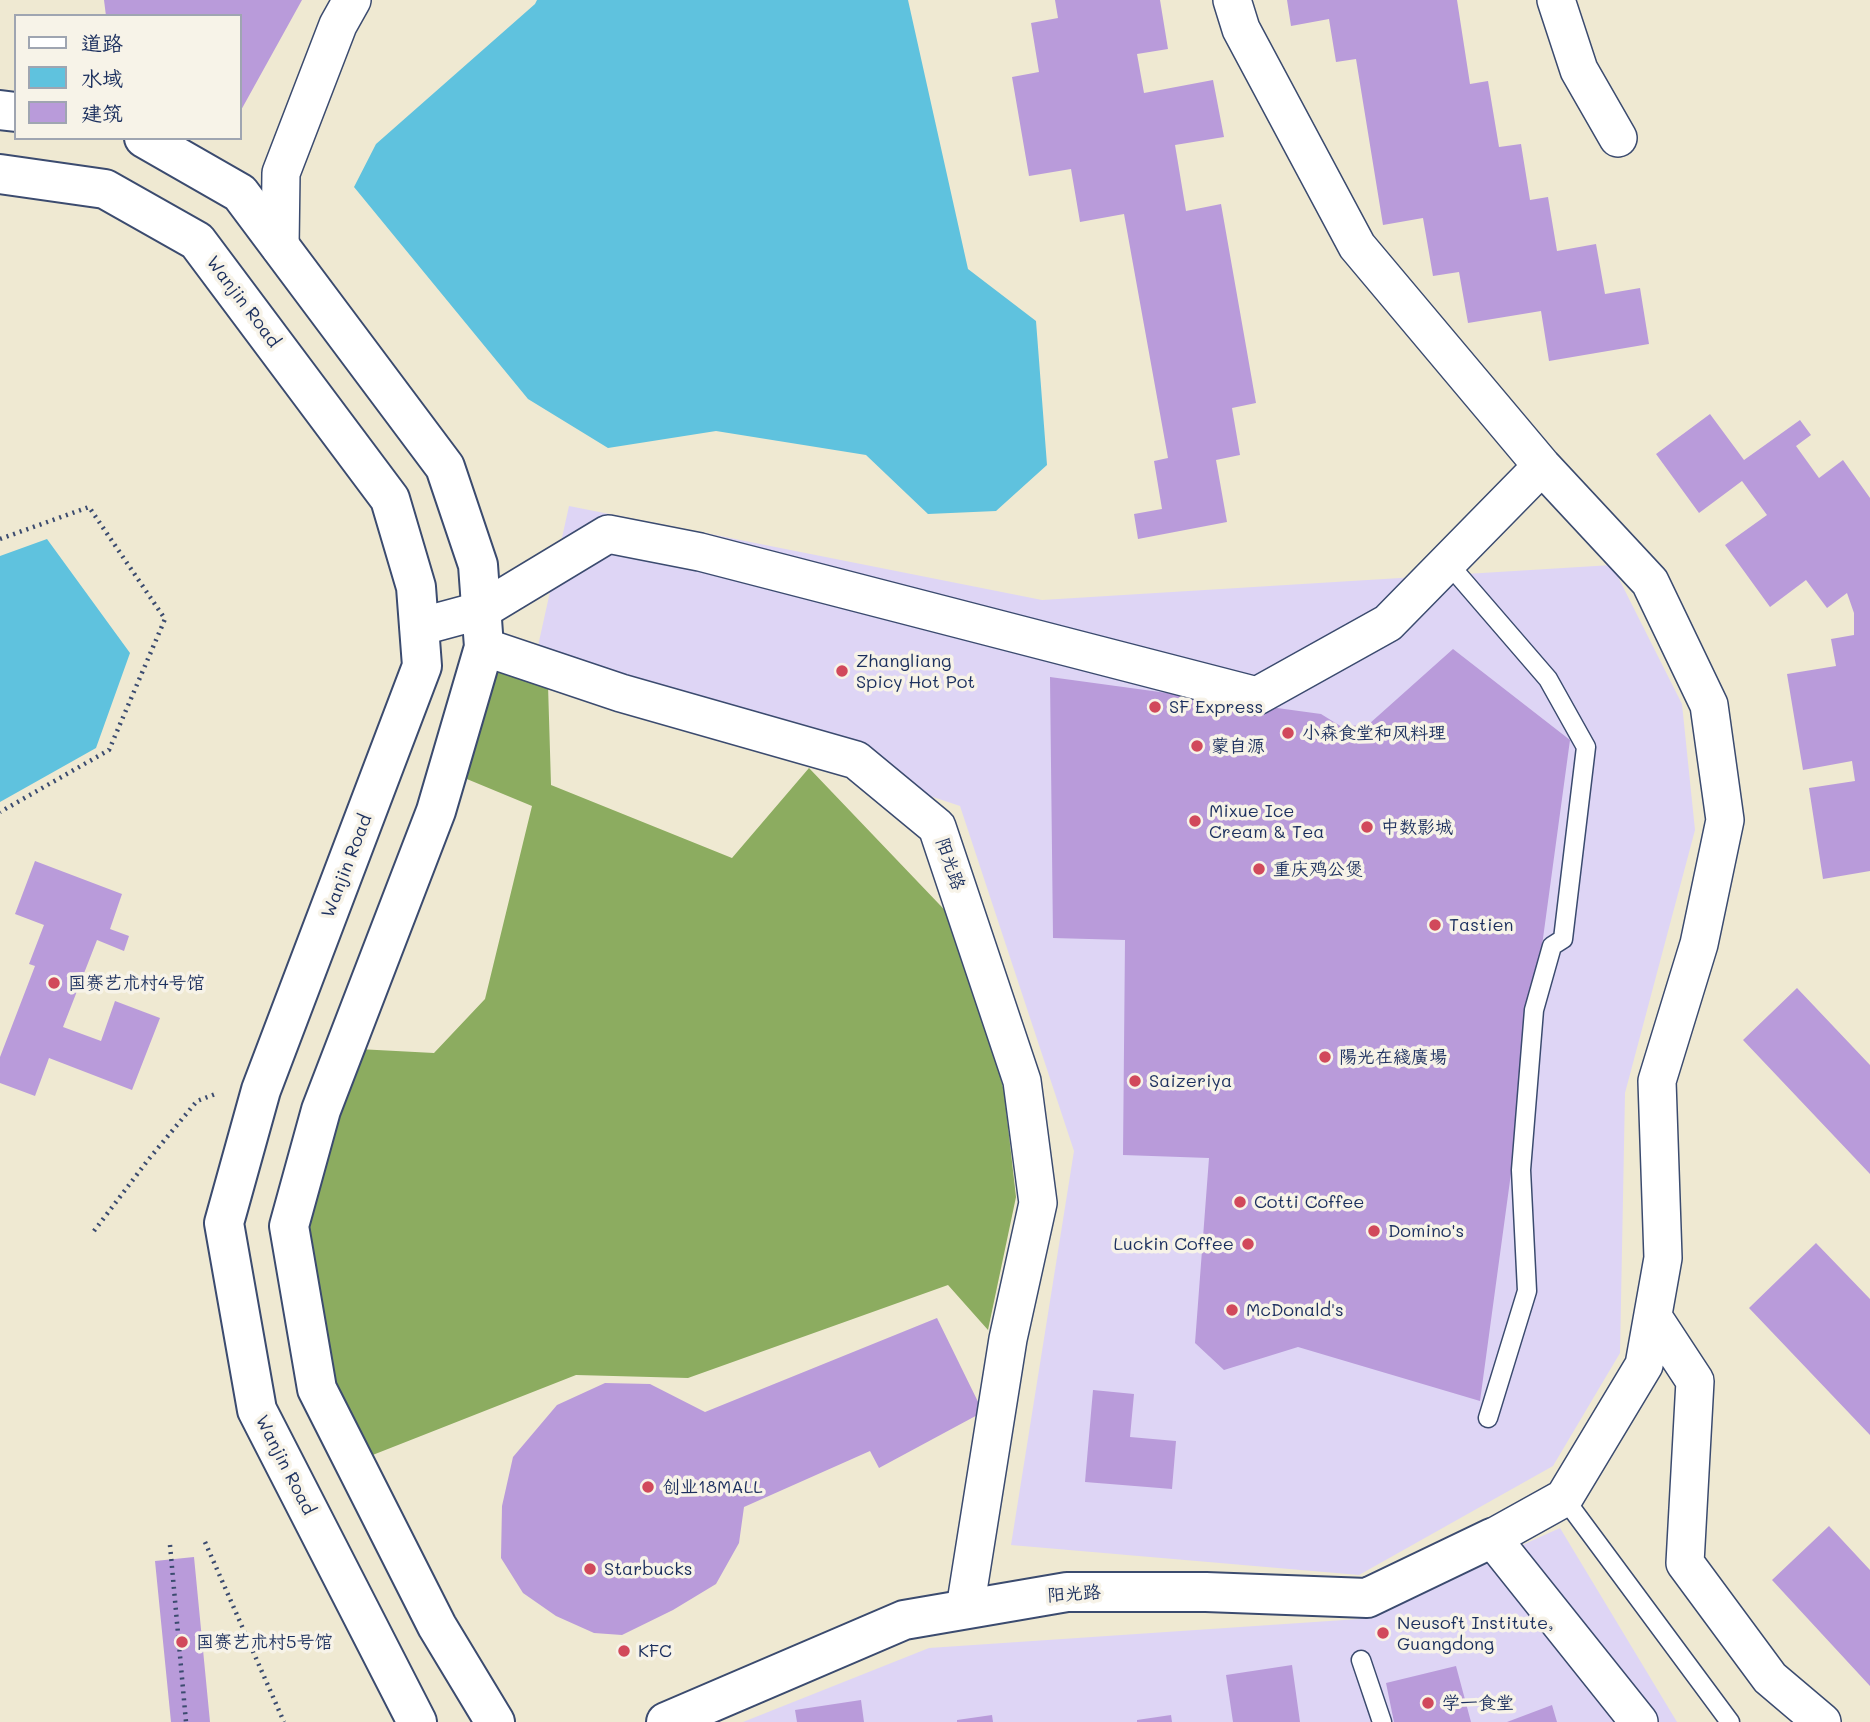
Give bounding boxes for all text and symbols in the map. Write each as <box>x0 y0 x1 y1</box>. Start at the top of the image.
legend <box>14 14 242 140</box>
text: 道路 <box>81 29 123 56</box>
text: 水域 <box>81 64 123 91</box>
text: 建筑 <box>81 99 123 126</box>
street label: Wanjin Road <box>202 252 284 352</box>
place label: Zhangliang Spicy Hot Pot <box>856 650 975 692</box>
marker: Zhangliang Spicy Hot Pot <box>834 663 850 679</box>
place label: SF Express <box>1169 696 1263 718</box>
marker: SF Express <box>1147 699 1163 715</box>
place label: 小森食堂和风料理 <box>1302 722 1446 744</box>
marker: 小森食堂和风料理 <box>1280 725 1296 741</box>
place label: 蒙自源 <box>1211 735 1265 757</box>
marker: 蒙自源 <box>1189 738 1205 754</box>
place label: Mixue Ice Cream & Tea <box>1209 800 1324 842</box>
street label: Wanjin Road <box>317 811 377 921</box>
marker: Mixue Ice Cream & Tea <box>1187 813 1203 829</box>
place label: 中数影城 <box>1381 816 1453 838</box>
marker: 中数影城 <box>1359 819 1375 835</box>
street label: 阳光路 <box>931 835 969 893</box>
place label: 重庆鸡公煲 <box>1273 858 1363 880</box>
marker: 重庆鸡公煲 <box>1251 861 1267 877</box>
place label: Tastien <box>1449 914 1514 936</box>
marker: Tastien <box>1427 917 1443 933</box>
place label: 国赛艺术村4号馆 <box>68 972 205 994</box>
marker: 国赛艺术村4号馆 <box>46 975 62 991</box>
place label: 陽光在綫廣場 <box>1339 1046 1447 1068</box>
marker: 陽光在綫廣場 <box>1317 1049 1333 1065</box>
place label: Saizeriya <box>1149 1070 1232 1092</box>
marker: Saizeriya <box>1127 1073 1143 1089</box>
place label: Cotti Coffee <box>1254 1191 1364 1213</box>
marker: Cotti Coffee <box>1232 1194 1248 1210</box>
place label: Domino's <box>1388 1220 1464 1242</box>
marker: Domino's <box>1366 1223 1382 1239</box>
place label: Luckin Coffee <box>1113 1233 1234 1255</box>
marker: Luckin Coffee <box>1240 1236 1256 1252</box>
place label: McDonald's <box>1246 1299 1344 1321</box>
marker: McDonald's <box>1224 1302 1240 1318</box>
street label: Wanjin Road <box>251 1411 319 1519</box>
place label: 创业18MALL <box>662 1476 763 1498</box>
marker: 创业18MALL <box>640 1479 656 1495</box>
place label: Starbucks <box>604 1558 693 1580</box>
marker: Starbucks <box>582 1561 598 1577</box>
street label: 阳光路 <box>1046 1581 1102 1607</box>
place label: Neusoft Institute, Guangdong <box>1397 1612 1554 1654</box>
marker: Neusoft Institute, Guangdong <box>1375 1625 1391 1641</box>
place label: 国赛艺术村5号馆 <box>196 1631 332 1653</box>
marker: 国赛艺术村5号馆 <box>174 1634 190 1650</box>
place label: KFC <box>638 1640 672 1662</box>
marker: KFC <box>616 1643 632 1659</box>
place label: 学一食堂 <box>1442 1692 1514 1714</box>
marker: 学一食堂 <box>1420 1695 1436 1711</box>

